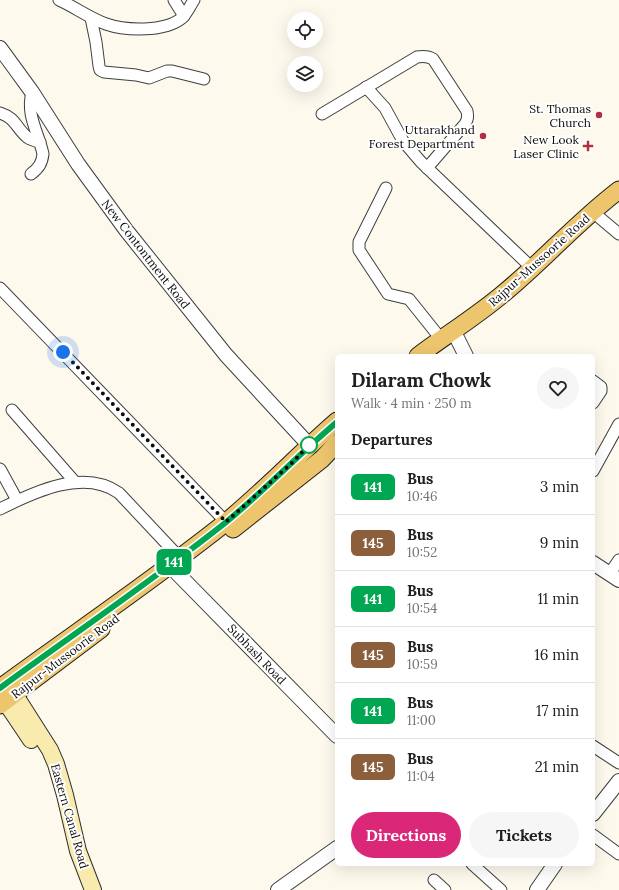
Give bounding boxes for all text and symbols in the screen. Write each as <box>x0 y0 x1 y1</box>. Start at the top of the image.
map controls <box>287 12 323 92</box>
button: locate <box>287 12 323 48</box>
button: layers <box>287 56 323 92</box>
place label: St. Thomas Church <box>529 101 591 130</box>
marker: St. Thomas Church <box>594 110 604 120</box>
place label: Uttarakhand Forest Department <box>369 122 475 151</box>
marker: Uttarakhand Forest Department <box>478 131 488 141</box>
place label: New Look Laser Clinic <box>513 132 580 161</box>
marker: New Look Laser Clinic <box>582 140 594 152</box>
street label: New Contontment Road <box>99 196 193 312</box>
street label: Rajpur-Mussoorie Road <box>485 210 593 310</box>
your location <box>53 342 73 362</box>
button: heart <box>537 367 579 409</box>
text: Dilaram Chowk <box>351 368 491 392</box>
text: Walk · 4 min · 250 m <box>351 395 472 412</box>
text: Departures <box>351 430 432 449</box>
unlabelled marker <box>300 436 318 454</box>
text: Bus <box>407 469 433 488</box>
text: 3 min <box>540 477 579 496</box>
text: 141 <box>363 478 383 496</box>
text: 10:46 <box>407 488 438 505</box>
text: Bus <box>407 525 433 544</box>
text: 9 min <box>540 533 579 552</box>
text: 145 <box>363 534 383 552</box>
text: 10:52 <box>407 544 437 561</box>
line badge: 141 <box>151 549 197 575</box>
text: 141 <box>164 553 184 571</box>
text: Bus <box>407 581 433 600</box>
text: 11 min <box>537 589 579 608</box>
text: 141 <box>363 590 383 608</box>
text: 10:54 <box>407 600 437 617</box>
street label: Rajpur-Mussoorie Road <box>8 610 122 702</box>
street label: Subhash Road <box>225 621 289 687</box>
text: Bus <box>407 637 433 656</box>
text: 16 min <box>534 645 579 664</box>
text: 145 <box>363 646 383 664</box>
text: 10:59 <box>407 656 438 673</box>
text: Bus <box>407 693 433 712</box>
text: 17 min <box>536 701 579 720</box>
text: 141 <box>363 702 383 720</box>
text: 11:00 <box>407 712 436 729</box>
text: Bus <box>407 749 433 768</box>
text: 21 min <box>535 757 579 776</box>
text: 145 <box>363 758 383 776</box>
street label: Eastern Canal Road <box>48 762 92 870</box>
text: 11:04 <box>407 768 435 785</box>
button: Directions <box>351 812 461 858</box>
button: Tickets <box>469 812 579 858</box>

